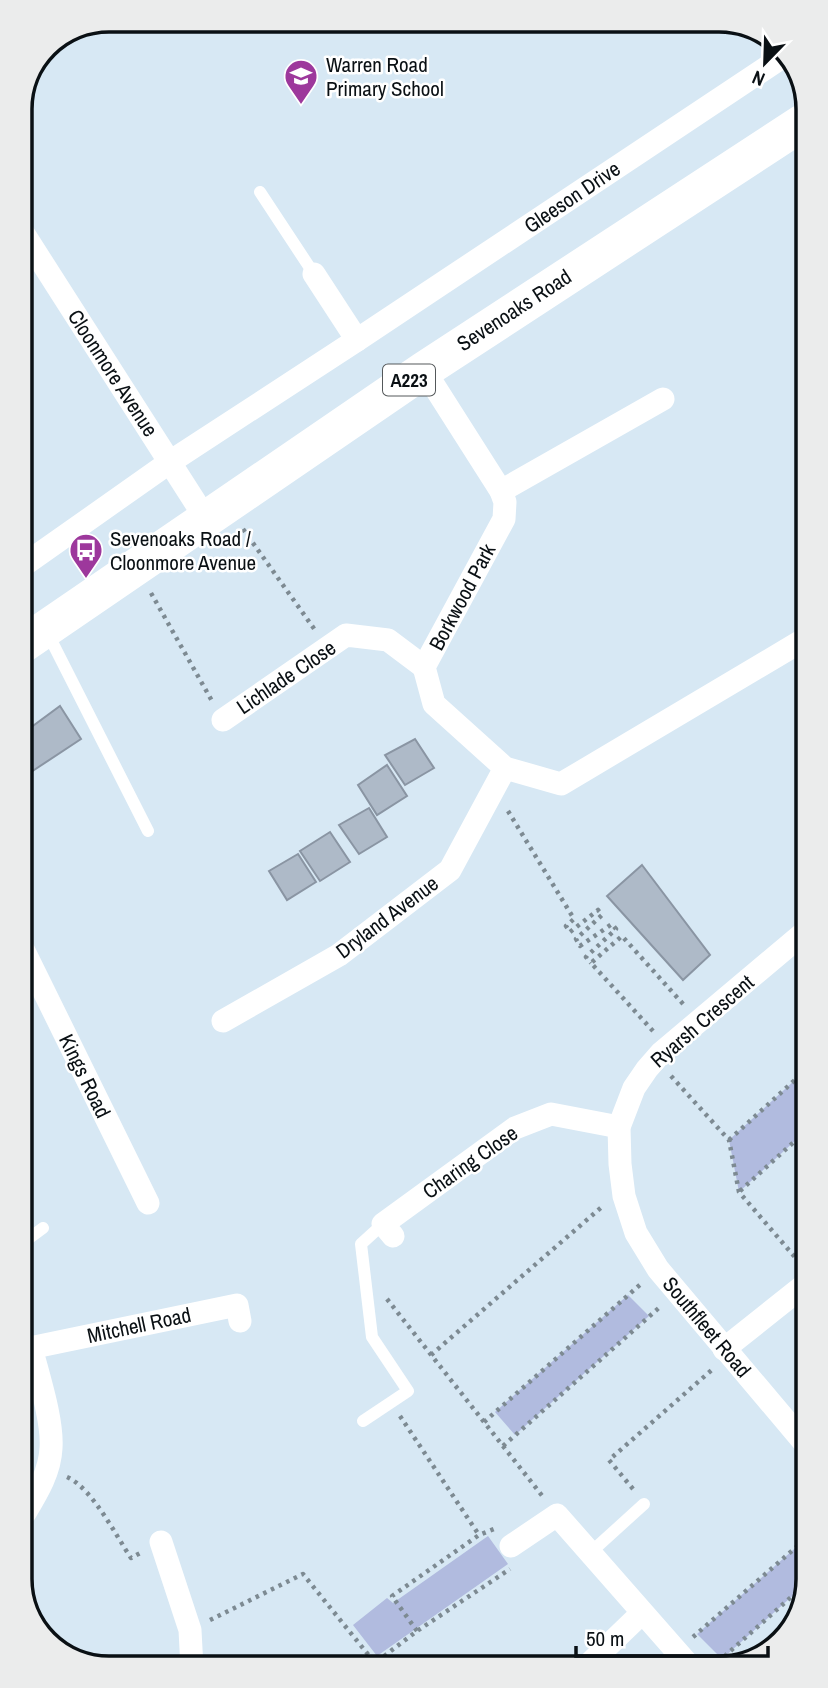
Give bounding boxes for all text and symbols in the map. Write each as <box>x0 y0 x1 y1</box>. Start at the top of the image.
north arrow <box>730 28 800 98</box>
place label: Warren Road Primary School <box>326 50 444 103</box>
school or university icon: Warren Road Primary School <box>282 57 320 106</box>
text: N <box>748 64 769 93</box>
street label: Gleeson Drive <box>518 154 626 240</box>
street label: Sevenoaks Road <box>451 262 577 358</box>
street label: Cloonmore Avenue <box>61 304 165 442</box>
road number: A223 <box>383 364 435 396</box>
place label: Sevenoaks Road / Cloonmore Avenue <box>110 524 256 577</box>
bus stop icon: Sevenoaks Road / Cloonmore Avenue <box>67 531 105 580</box>
street label: Borkwood Park <box>422 538 502 655</box>
street label: Lichlade Close <box>231 633 341 721</box>
street label: Dryland Avenue <box>330 869 444 965</box>
street label: Ryarsh Crescent <box>644 968 760 1074</box>
street label: Kings Road <box>52 1029 118 1123</box>
street label: Charing Close <box>417 1119 523 1205</box>
street label: Southfleet Road <box>656 1270 758 1384</box>
street label: Mitchell Road <box>84 1300 194 1350</box>
scale bar <box>576 1614 768 1658</box>
text: 50 m <box>586 1624 624 1653</box>

